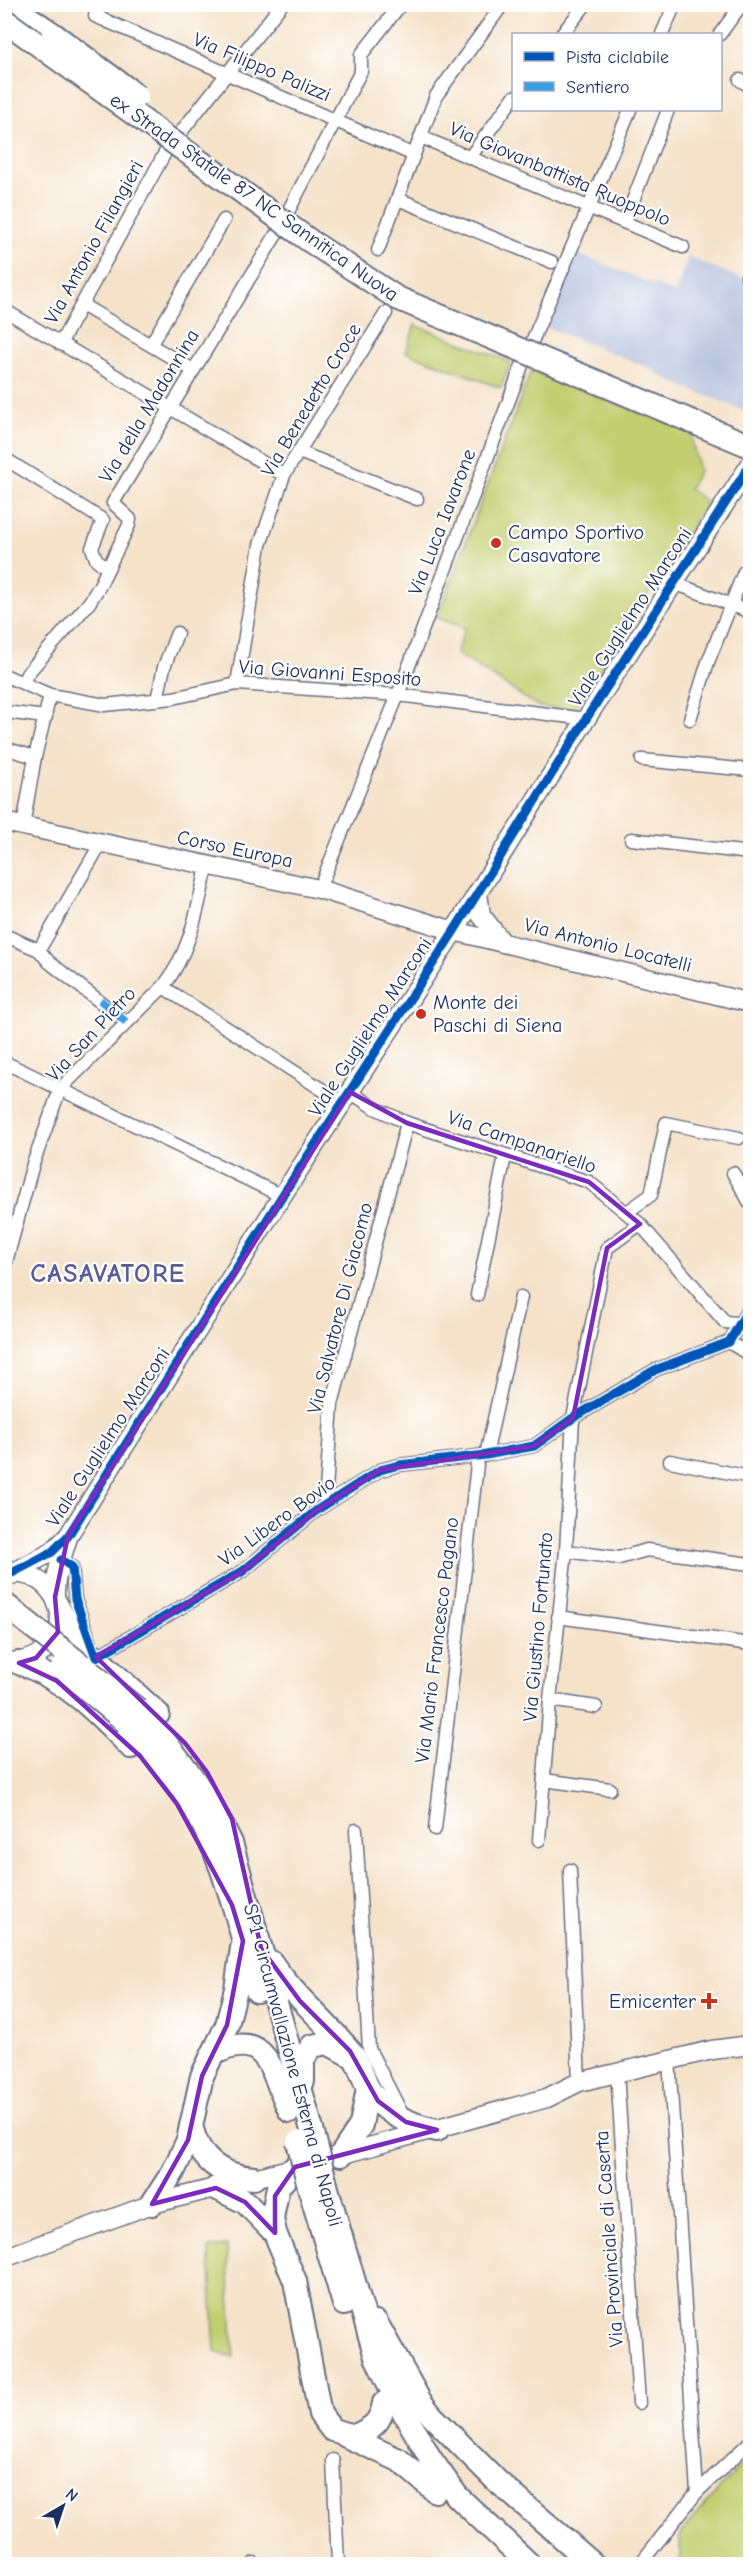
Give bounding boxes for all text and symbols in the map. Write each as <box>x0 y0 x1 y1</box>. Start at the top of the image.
street label: Via Filippo Palizzi <box>190 28 334 106</box>
legend <box>512 33 722 111</box>
text: Pista ciclabile <box>566 47 669 68</box>
text: Sentiero <box>566 77 630 98</box>
street label: ex Strada Statale 87 NC Sannitica Nuova <box>105 88 403 306</box>
street label: Via Giovanbattista Ruoppolo <box>446 117 674 231</box>
street label: Via Antonio Filangieri <box>40 156 148 328</box>
street label: Via Benedetto Croce <box>256 319 366 481</box>
street label: Via della Madonnina <box>94 325 204 487</box>
street label: Via Luca Iavarone <box>404 446 480 598</box>
place label: Campo Sportivo Casavatore <box>508 521 644 567</box>
street label: Viale Guglielmo Marconi <box>563 523 697 711</box>
marker: Campo Sportivo Casavatore <box>489 536 503 550</box>
street label: Via Giovanni Esposito <box>238 655 422 691</box>
street label: Corso Europa <box>175 826 295 872</box>
street label: Via Antonio Locatelli <box>522 913 694 977</box>
street label: Viale Guglielmo Marconi <box>303 933 437 1121</box>
street label: Via San Pietro <box>41 982 141 1086</box>
place label: Monte dei Paschi di Siena <box>433 991 562 1037</box>
marker: Monte dei Paschi di Siena <box>414 1007 428 1021</box>
street label: Via Campanariello <box>445 1106 599 1178</box>
street label: Via Salvatore Di Giacomo <box>303 1200 377 1416</box>
district label: CASAVATORE <box>30 1259 186 1289</box>
street label: Viale Guglielmo Marconi <box>41 1343 175 1531</box>
street label: Via Libero Bovio <box>214 1471 340 1571</box>
street label: Via Mario Francesco Pagano <box>410 1516 464 1764</box>
street label: Via Giustino Fortunato <box>518 1531 558 1723</box>
street label: SP1 Circumvallazione Esterna di Napoli <box>239 1901 347 2229</box>
place label: Emicenter <box>609 1990 696 2013</box>
marker: Emicenter <box>700 1992 718 2010</box>
street label: Via Provinciale di Caserta <box>590 2130 628 2348</box>
north arrow <box>33 2476 93 2536</box>
text: N <box>62 2485 82 2505</box>

